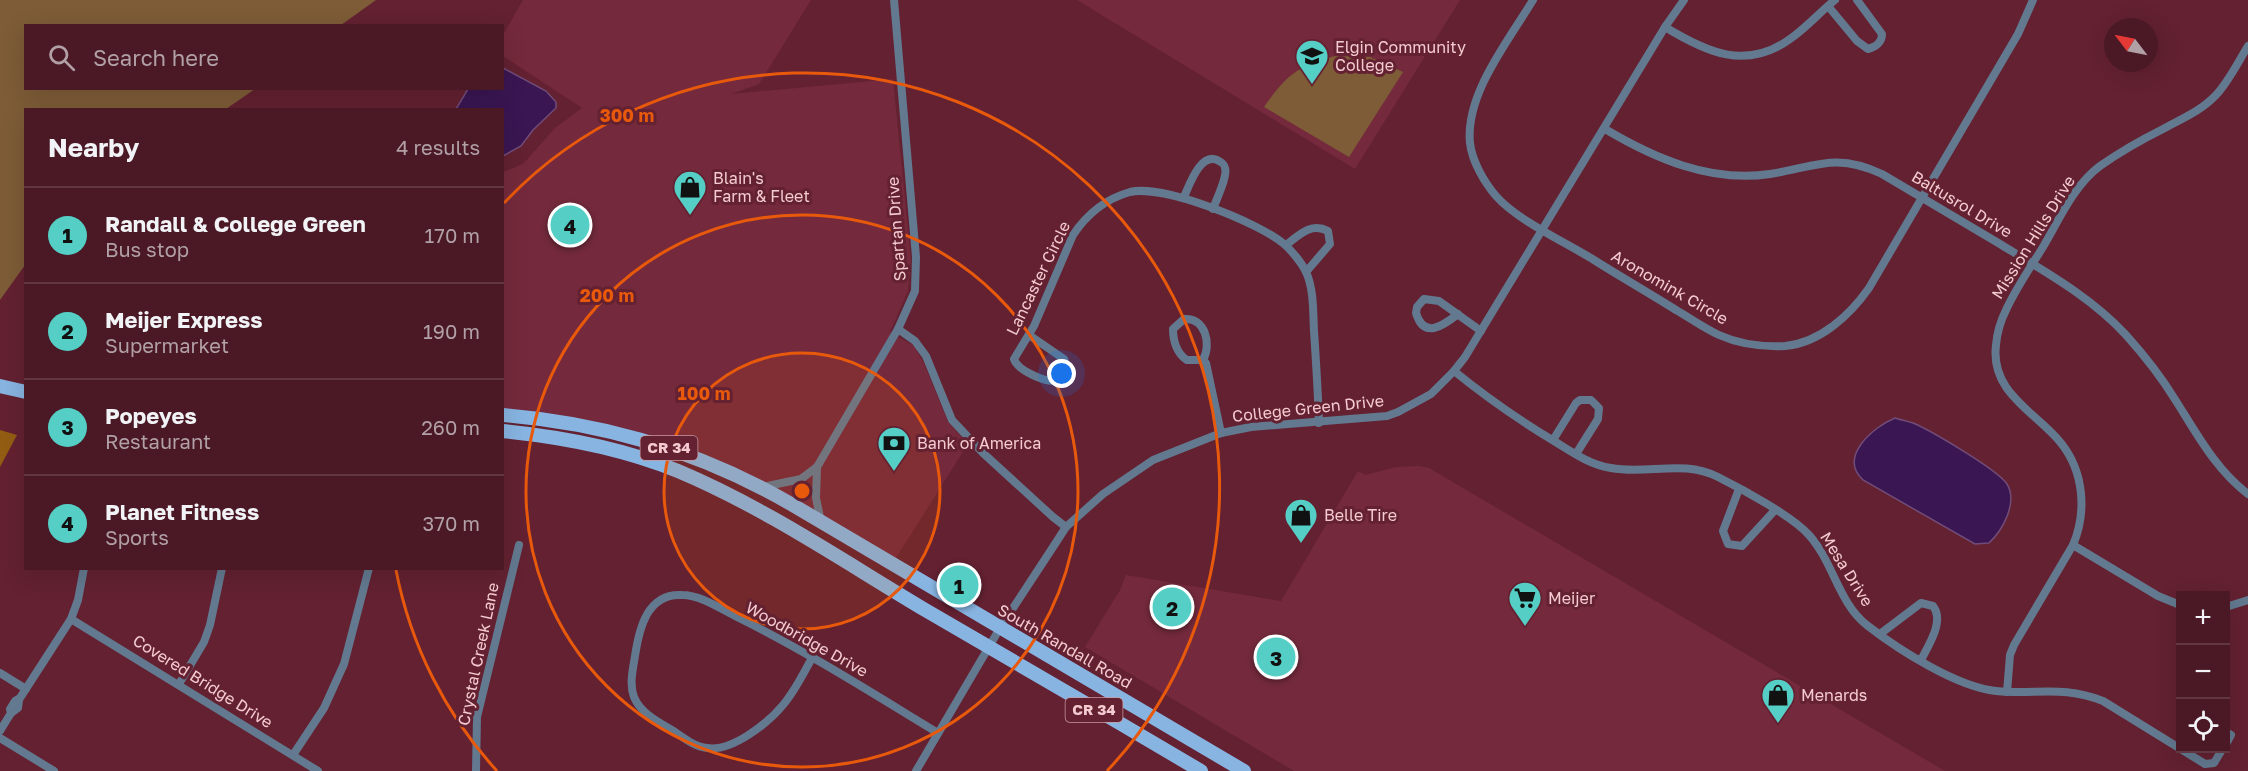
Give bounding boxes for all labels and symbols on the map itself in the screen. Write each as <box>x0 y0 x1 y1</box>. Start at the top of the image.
north arrow <box>2104 18 2158 72</box>
place label: Elgin Community College <box>1335 37 1466 75</box>
school or university icon: Elgin Community College <box>1294 38 1330 85</box>
text: 300 m <box>600 104 654 126</box>
street label: Baltusrol Drive <box>1908 166 2016 242</box>
place label: Blain's Farm & Fleet <box>713 168 810 206</box>
shop icon: Blain's Farm & Fleet <box>672 169 708 216</box>
street label: Mission Hills Drive <box>1987 172 2079 302</box>
street label: Spartan Drive <box>882 176 910 282</box>
pin: 4 <box>550 202 590 248</box>
street label: Lancaster Circle <box>1002 218 1074 338</box>
street label: Aronomink Circle <box>1608 245 1732 329</box>
text: 200 m <box>580 284 634 306</box>
your location <box>1047 359 1076 388</box>
text: 100 m <box>678 382 730 404</box>
street label: College Green Drive <box>1231 390 1385 426</box>
bank icon: Bank of America <box>876 425 912 472</box>
place label: Bank of America <box>917 433 1041 453</box>
road number: CR 34 <box>640 436 698 460</box>
centre of rings <box>792 481 812 501</box>
shop icon: Belle Tire <box>1283 497 1319 544</box>
place label: Belle Tire <box>1324 505 1397 525</box>
street label: Mesa Drive <box>1816 528 1878 610</box>
pin: 1 <box>940 562 978 608</box>
supermarket icon: Meijer <box>1507 580 1543 627</box>
street label: Crystal Creek Lane <box>453 581 503 727</box>
pin: 2 <box>1152 584 1192 630</box>
place label: Meijer <box>1548 588 1595 608</box>
street label: Woodbridge Drive <box>742 597 872 681</box>
street label: South Randall Road <box>994 599 1136 693</box>
street label: Covered Bridge Drive <box>129 630 277 732</box>
pin: 3 <box>1256 634 1296 680</box>
shop icon: Menards <box>1760 677 1796 724</box>
place label: Menards <box>1801 685 1867 705</box>
road number: CR 34 <box>1066 698 1122 722</box>

